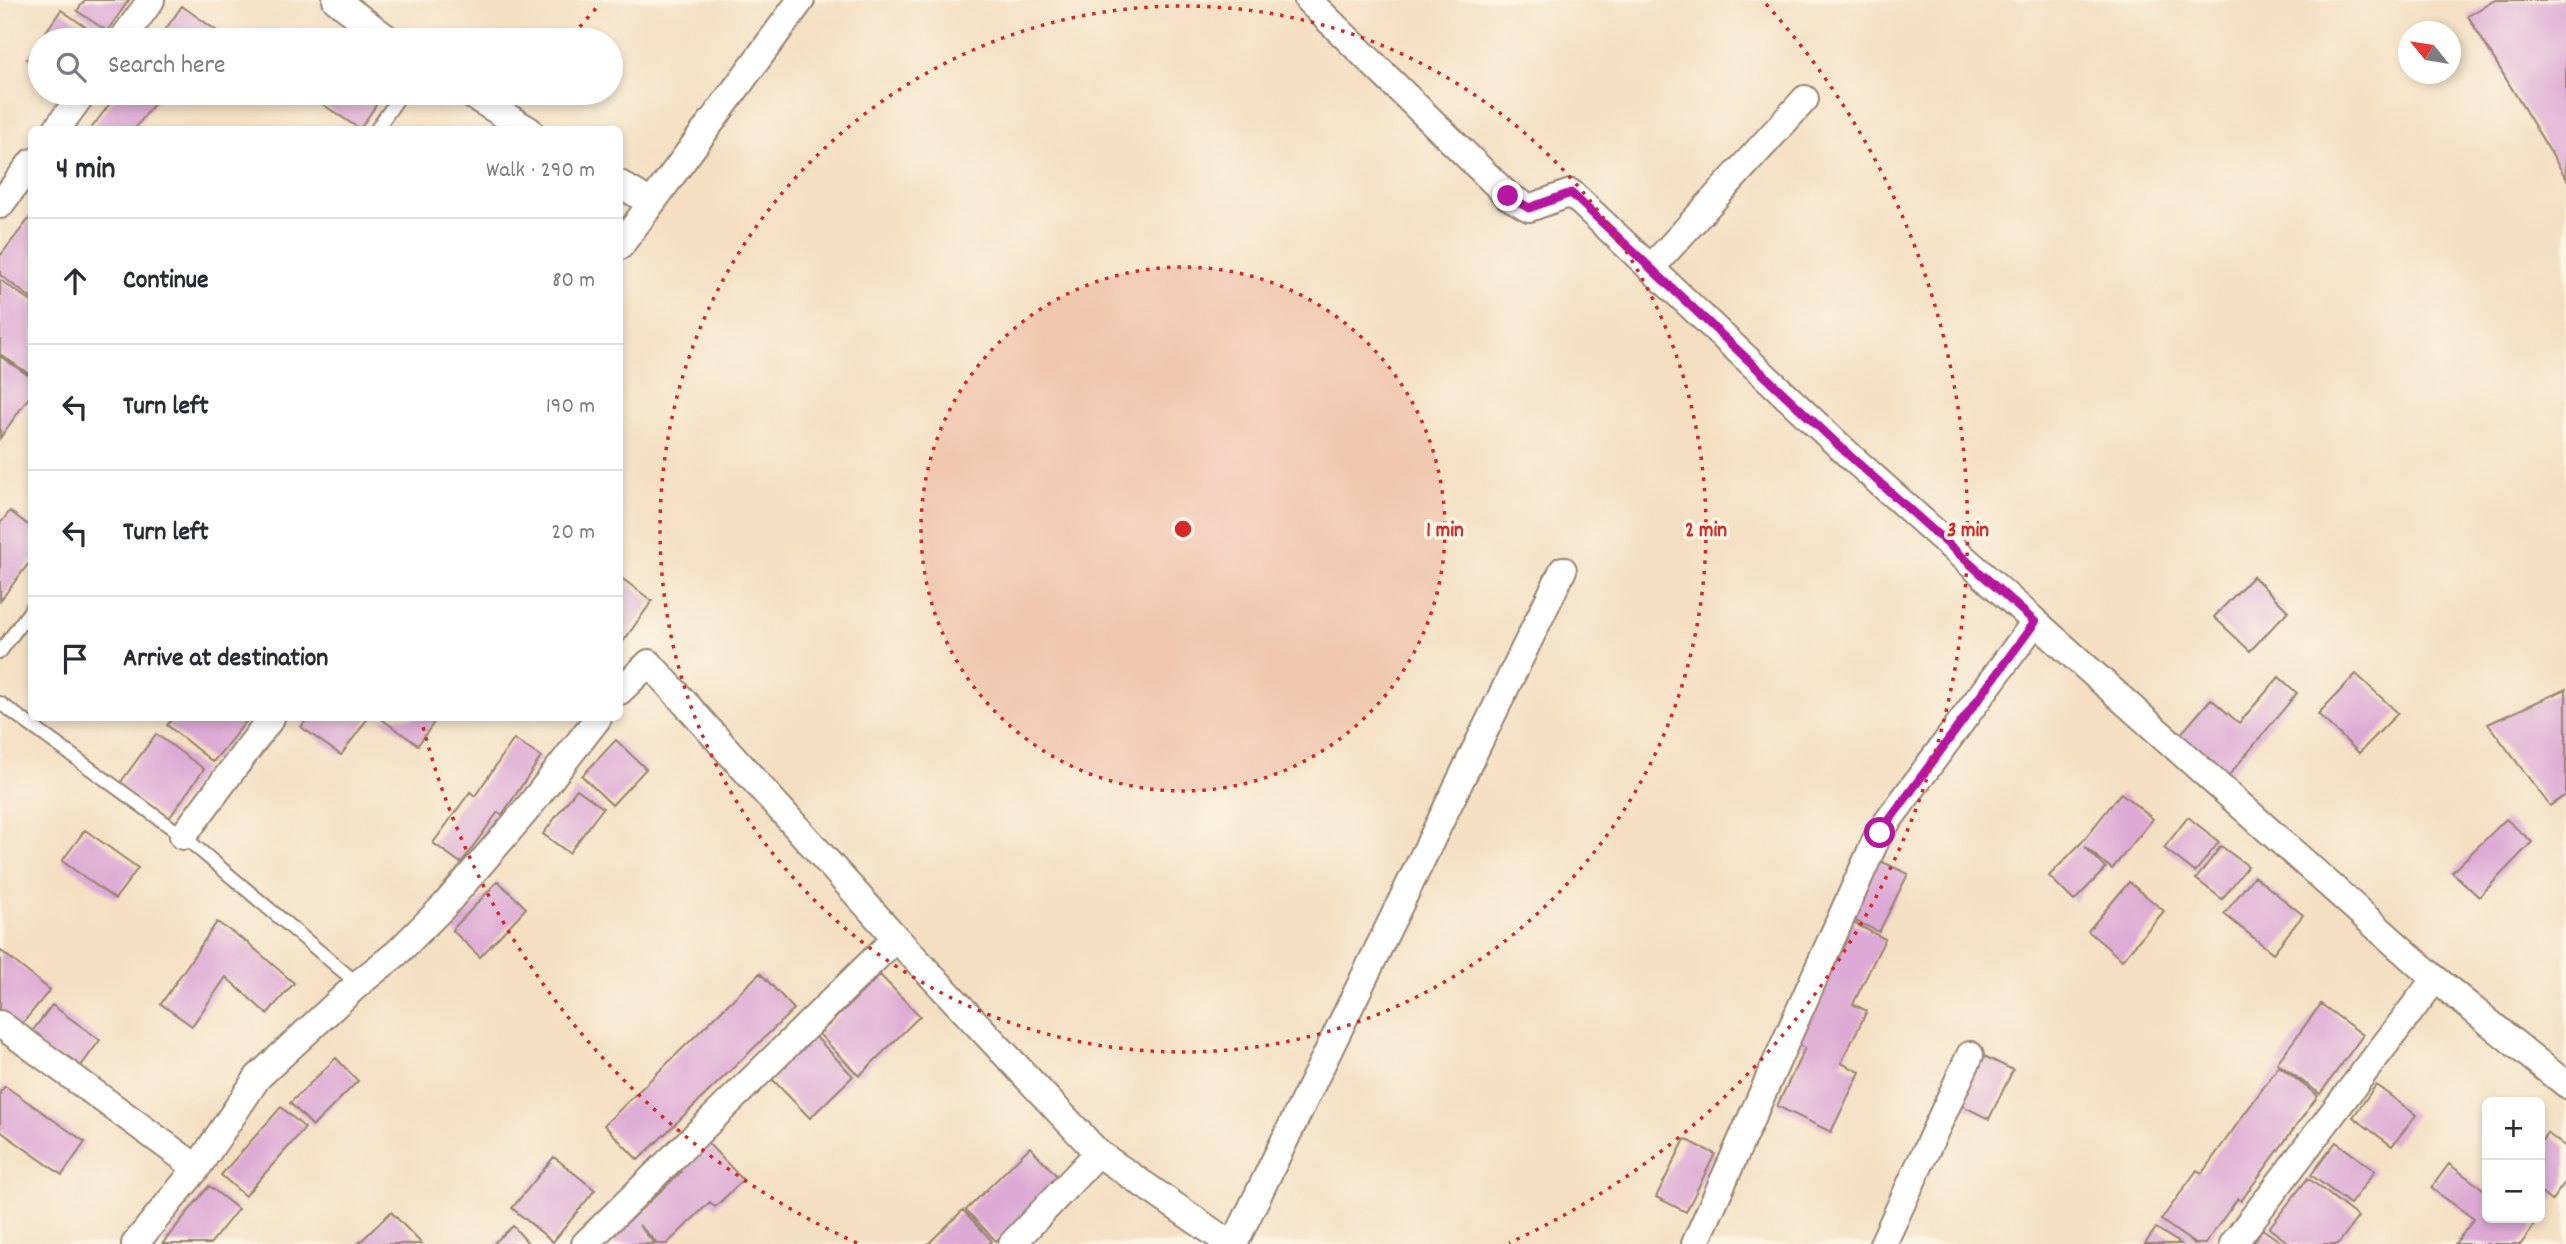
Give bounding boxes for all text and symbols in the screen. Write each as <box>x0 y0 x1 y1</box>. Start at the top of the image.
north arrow <box>2398 21 2461 84</box>
search box <box>28 28 623 105</box>
icon: search <box>52 48 90 86</box>
text: Search here <box>108 48 226 85</box>
text: 4 min <box>56 150 115 193</box>
text: Walk · 290 m <box>486 155 595 188</box>
route end <box>1492 180 1523 211</box>
icon: ahead <box>56 262 94 300</box>
text: Continue <box>123 263 208 300</box>
text: 80 m <box>552 265 595 298</box>
icon: left <box>56 388 94 426</box>
text: Turn left <box>123 389 209 426</box>
text: 190 m <box>546 391 595 424</box>
icon: left <box>56 514 94 552</box>
text: Turn left <box>123 515 209 552</box>
text: 20 m <box>551 517 595 550</box>
centre of rings <box>1171 517 1195 541</box>
text: 1 min <box>1426 517 1464 547</box>
text: 2 min <box>1685 517 1727 547</box>
text: 3 min <box>1947 517 1989 547</box>
icon: arrive <box>56 640 94 678</box>
text: Arrive at destination <box>123 641 328 678</box>
route start <box>1864 817 1895 848</box>
map controls <box>2482 1097 2545 1223</box>
button: + <box>2482 1097 2545 1160</box>
button: − <box>2482 1160 2545 1223</box>

